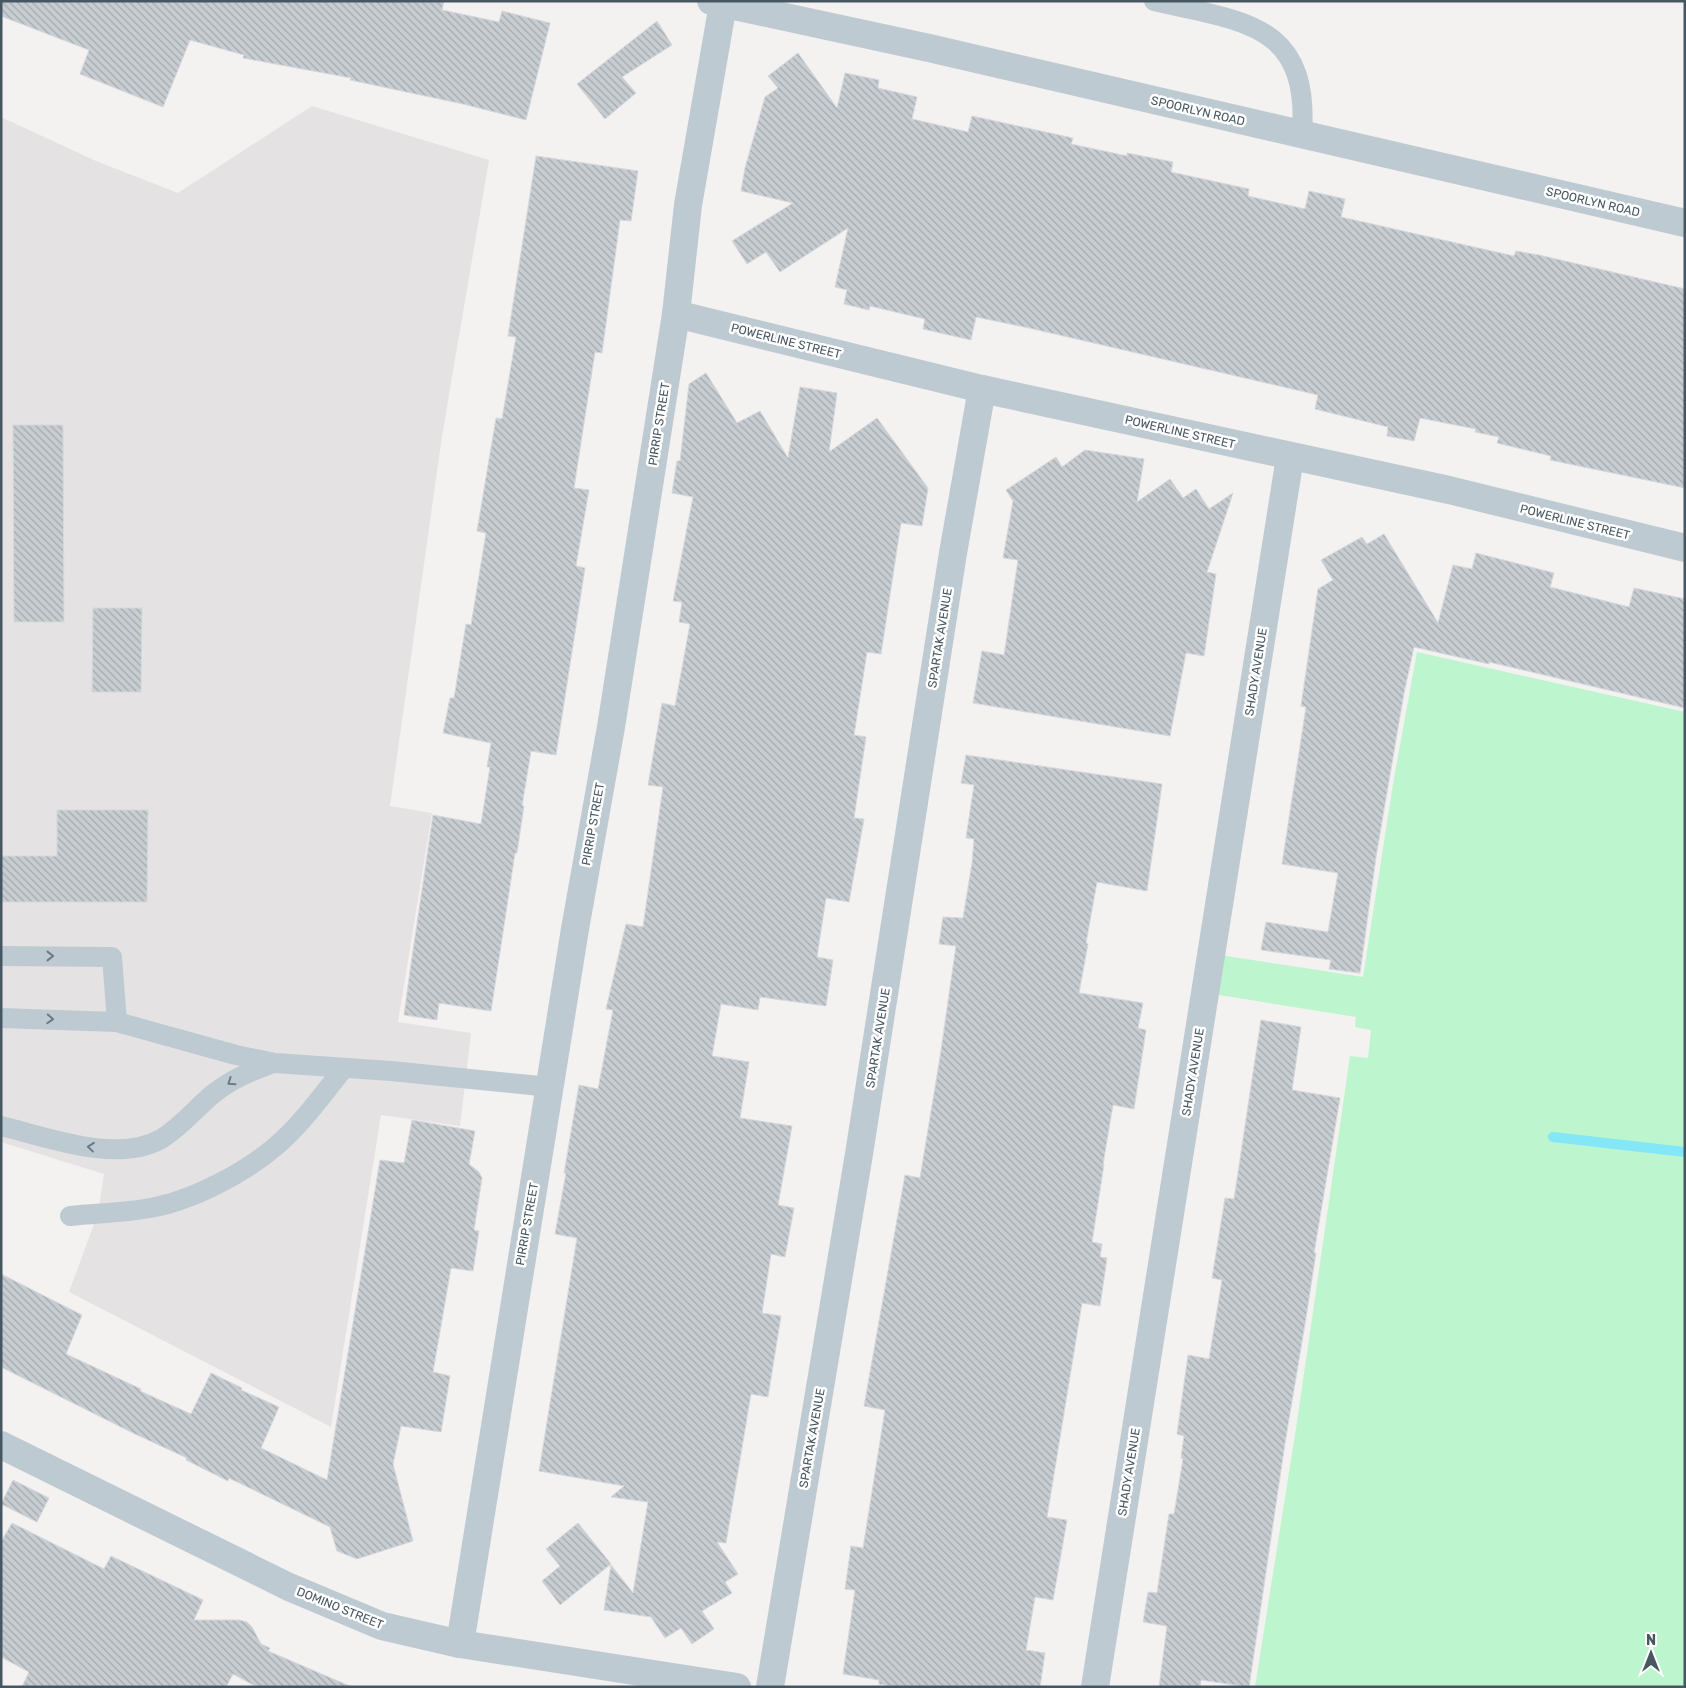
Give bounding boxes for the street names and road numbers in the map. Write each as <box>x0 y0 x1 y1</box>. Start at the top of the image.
street label: SPOORLYN ROAD <box>1150 93 1246 129</box>
street label: SPOORLYN ROAD <box>1545 184 1641 220</box>
street label: POWERLINE STREET <box>730 321 842 361</box>
street label: PIRRIP STREET <box>646 381 672 467</box>
street label: POWERLINE STREET <box>1124 412 1237 452</box>
street label: POWERLINE STREET <box>1519 502 1631 542</box>
street label: SPARTAK AVENUE <box>925 587 955 689</box>
street label: SHADY AVENUE <box>1242 627 1270 717</box>
street label: PIRRIP STREET <box>579 781 607 867</box>
street label: SPARTAK AVENUE <box>863 987 893 1089</box>
street label: SHADY AVENUE <box>1179 1027 1207 1117</box>
street label: PIRRIP STREET <box>513 1181 541 1267</box>
street label: SPARTAK AVENUE <box>796 1387 828 1489</box>
street label: SHADY AVENUE <box>1115 1427 1143 1517</box>
street label: DOMINO STREET <box>295 1584 385 1632</box>

